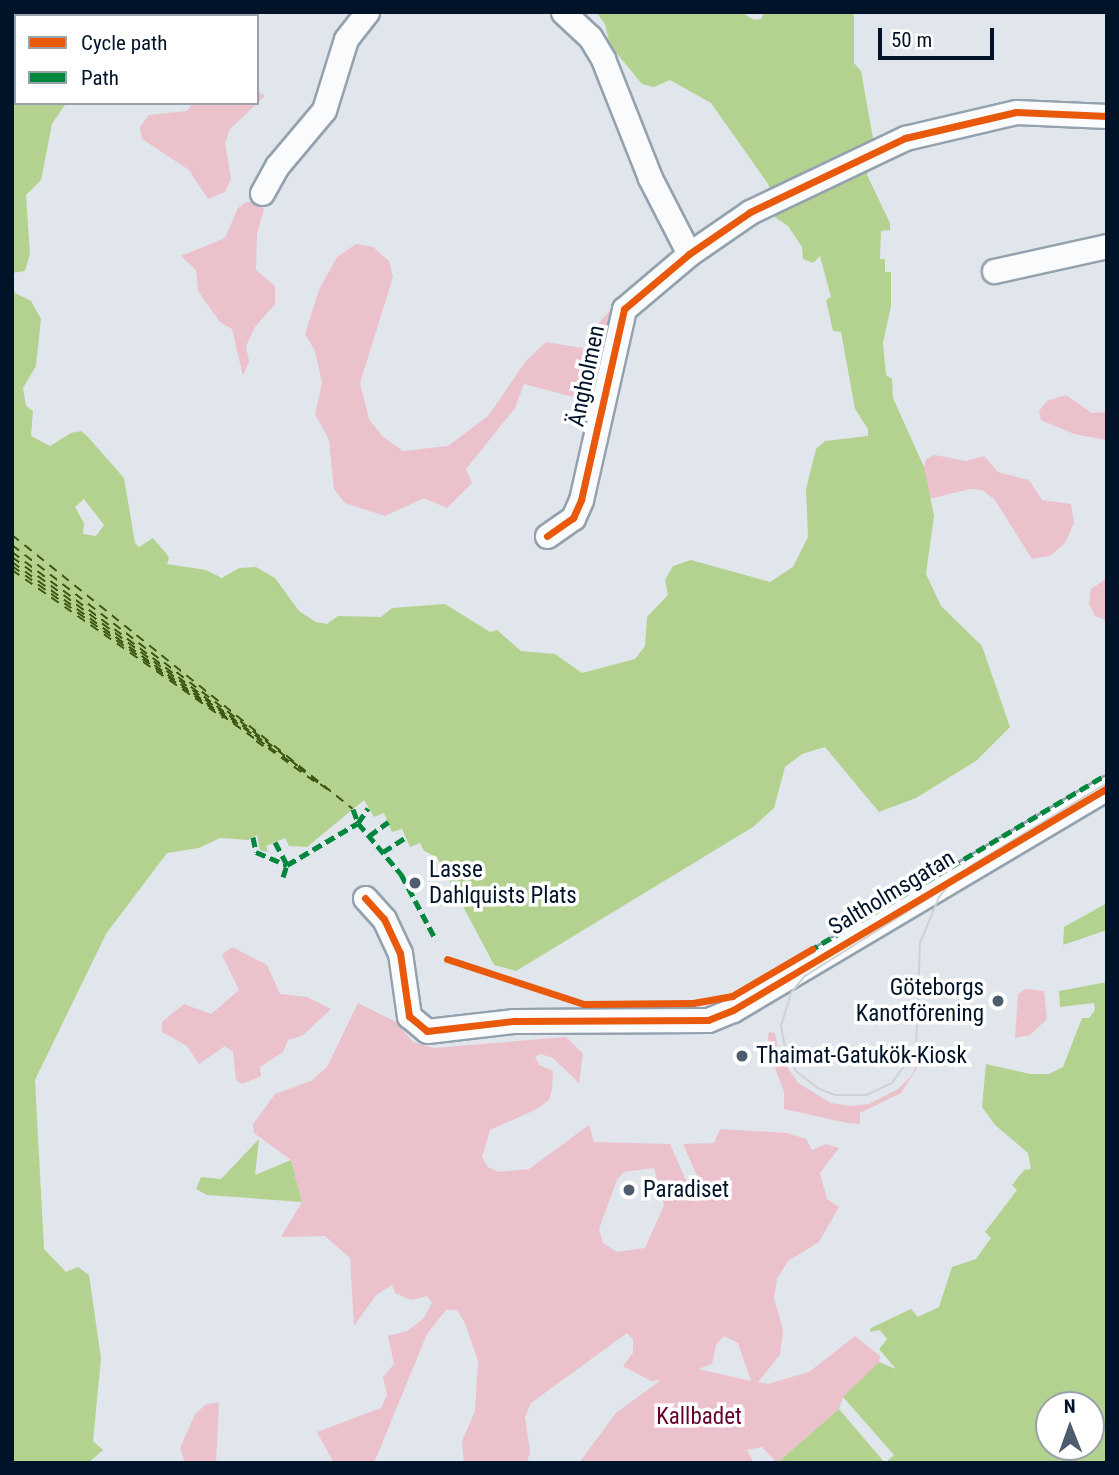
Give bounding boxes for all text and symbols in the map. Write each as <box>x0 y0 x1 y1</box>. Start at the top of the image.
legend <box>14 14 259 105</box>
scale bar <box>881 14 996 58</box>
text: 50 m <box>891 28 932 52</box>
text: Cycle path <box>81 31 167 55</box>
text: Path <box>81 66 119 90</box>
street label: Ängholmen <box>563 323 611 429</box>
street label: Saltholmsgatan <box>824 845 960 941</box>
place label: Lasse Dahlquists Plats <box>429 856 577 910</box>
marker: Lasse Dahlquists Plats <box>407 875 423 891</box>
place label: Göteborgs Kanotförening <box>856 974 984 1028</box>
marker: Göteborgs Kanotförening <box>990 993 1006 1009</box>
place label: Thaimat-Gatukök-Kiosk <box>756 1042 967 1070</box>
marker: Thaimat-Gatukök-Kiosk <box>734 1048 750 1064</box>
place label: Paradiset <box>643 1176 729 1204</box>
marker: Paradiset <box>621 1182 637 1198</box>
north arrow <box>1035 1391 1105 1461</box>
text: N <box>1064 1395 1076 1418</box>
park label: Kallbadet <box>656 1403 742 1431</box>

